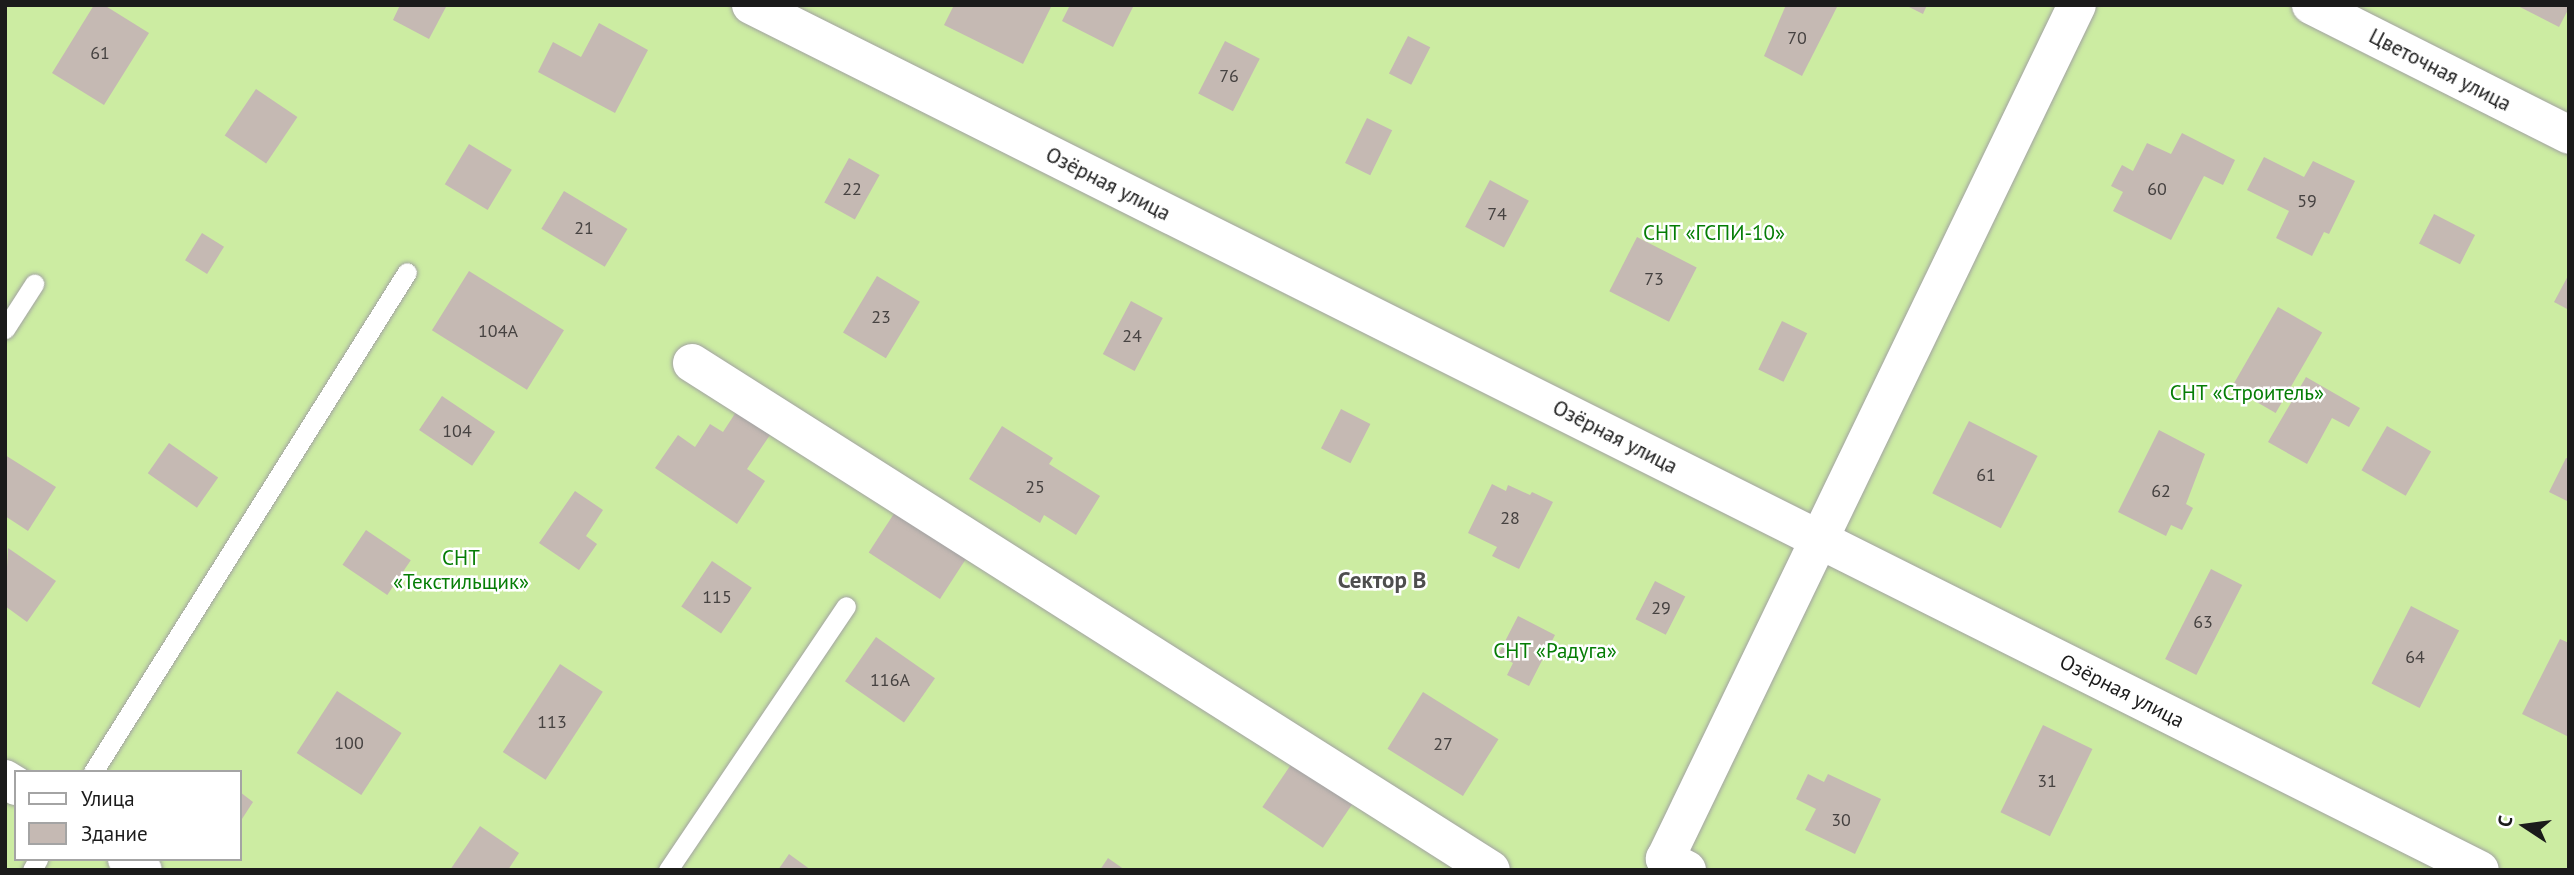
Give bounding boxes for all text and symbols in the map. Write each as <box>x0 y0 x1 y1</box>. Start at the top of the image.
street label: Цветочная улица <box>2365 23 2515 117</box>
house number: 70 <box>1787 27 1807 49</box>
house number: 61 <box>90 42 110 64</box>
house number: 76 <box>1219 65 1239 87</box>
street label: Озёрная улица <box>1041 142 1175 226</box>
house number: 22 <box>842 178 862 200</box>
house number: 60 <box>2147 178 2167 200</box>
house number: 59 <box>2297 190 2317 212</box>
house number: 74 <box>1487 203 1507 225</box>
house number: 21 <box>574 217 594 239</box>
park label: СНТ «ГСПИ-10» <box>1643 220 1785 246</box>
house number: 73 <box>1644 268 1664 290</box>
house number: 23 <box>871 306 891 328</box>
house number: 104А <box>478 320 518 342</box>
house number: 24 <box>1122 325 1142 347</box>
park label: СНТ «Строитель» <box>2169 380 2325 406</box>
street label: Озёрная улица <box>1548 395 1682 479</box>
house number: 104 <box>442 420 472 442</box>
house number: 61 <box>1976 464 1996 486</box>
house number: 25 <box>1025 476 1045 498</box>
house number: 62 <box>2151 480 2171 502</box>
house number: 28 <box>1500 507 1520 529</box>
park label: СНТ «Текстильщик» <box>393 545 529 595</box>
district label: Сектор В <box>1338 566 1426 594</box>
house number: 115 <box>702 586 732 608</box>
house number: 29 <box>1651 597 1671 619</box>
house number: 63 <box>2193 611 2213 633</box>
park label: СНТ «Радуга» <box>1493 638 1617 664</box>
house number: 64 <box>2405 646 2425 668</box>
street label: Озёрная улица <box>2055 649 2189 733</box>
house number: 116А <box>870 669 910 691</box>
house number: 113 <box>537 711 567 733</box>
house number: 100 <box>334 732 364 754</box>
house number: 27 <box>1433 733 1453 755</box>
legend <box>14 770 242 861</box>
house number: 31 <box>2037 770 2057 792</box>
text: Улица <box>81 785 135 812</box>
north arrow <box>2490 791 2560 861</box>
house number: 30 <box>1831 809 1851 831</box>
text: С <box>2492 813 2517 829</box>
text: Здание <box>81 820 148 847</box>

